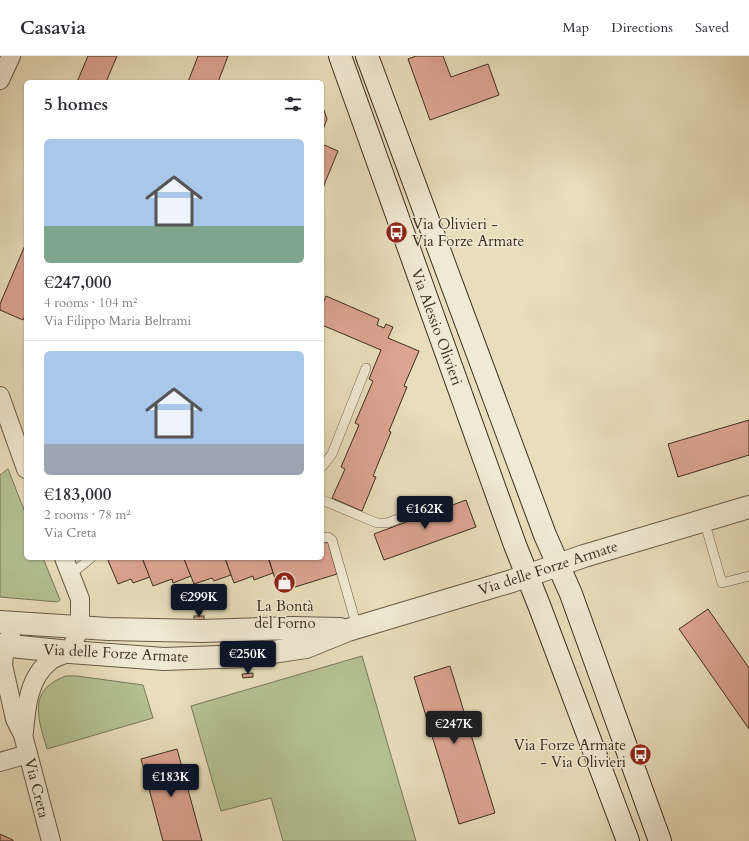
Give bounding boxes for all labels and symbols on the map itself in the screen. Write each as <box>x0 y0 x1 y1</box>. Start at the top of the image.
place label: Via Olivieri - Via Forze Armate <box>412 214 524 251</box>
bus stop icon: Via Olivieri - Via Forze Armate <box>383 220 409 246</box>
street label: Via Alessio Olivieri <box>407 266 467 388</box>
pin: €162K <box>397 496 453 530</box>
street label: Via delle Forze Armate <box>476 536 620 600</box>
shop icon: La Bontà del Forno <box>272 570 298 596</box>
pin: €299K <box>171 584 227 618</box>
place label: La Bontà del Forno <box>254 596 316 633</box>
street label: Via delle Forze Armate <box>43 639 189 667</box>
pin: €250K <box>220 641 276 675</box>
pin: €247K <box>426 711 482 745</box>
place label: Via Forze Armate - Via Olivieri <box>514 735 626 772</box>
bus stop icon: Via Forze Armate - Via Olivieri <box>628 741 654 767</box>
street label: Via Creta <box>20 756 54 820</box>
pin: €183K <box>143 764 199 798</box>

